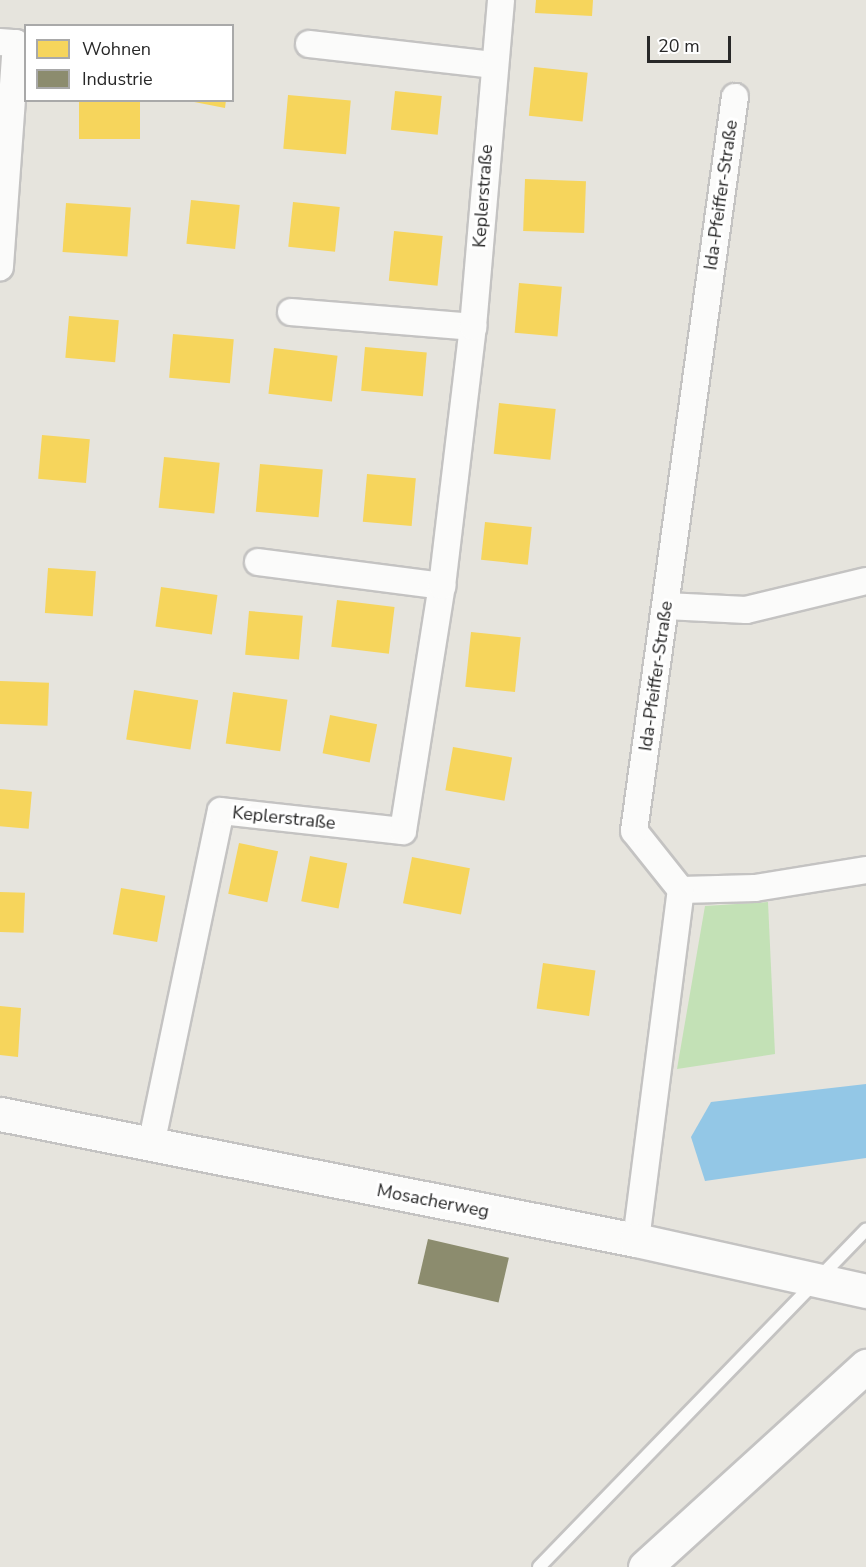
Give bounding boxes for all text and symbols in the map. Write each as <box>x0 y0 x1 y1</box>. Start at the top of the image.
legend <box>24 24 234 102</box>
scale bar <box>650 24 734 62</box>
text: 20 m <box>658 34 700 58</box>
text: Wohnen <box>82 37 151 61</box>
text: Industrie <box>82 67 153 91</box>
street label: Ida-Pfeiffer-Straße <box>700 119 742 271</box>
street label: Keplerstraße <box>469 144 497 248</box>
street label: Ida-Pfeiffer-Straße <box>635 600 677 752</box>
street label: Keplerstraße <box>231 802 337 834</box>
street label: Mosacherweg <box>375 1180 491 1222</box>

